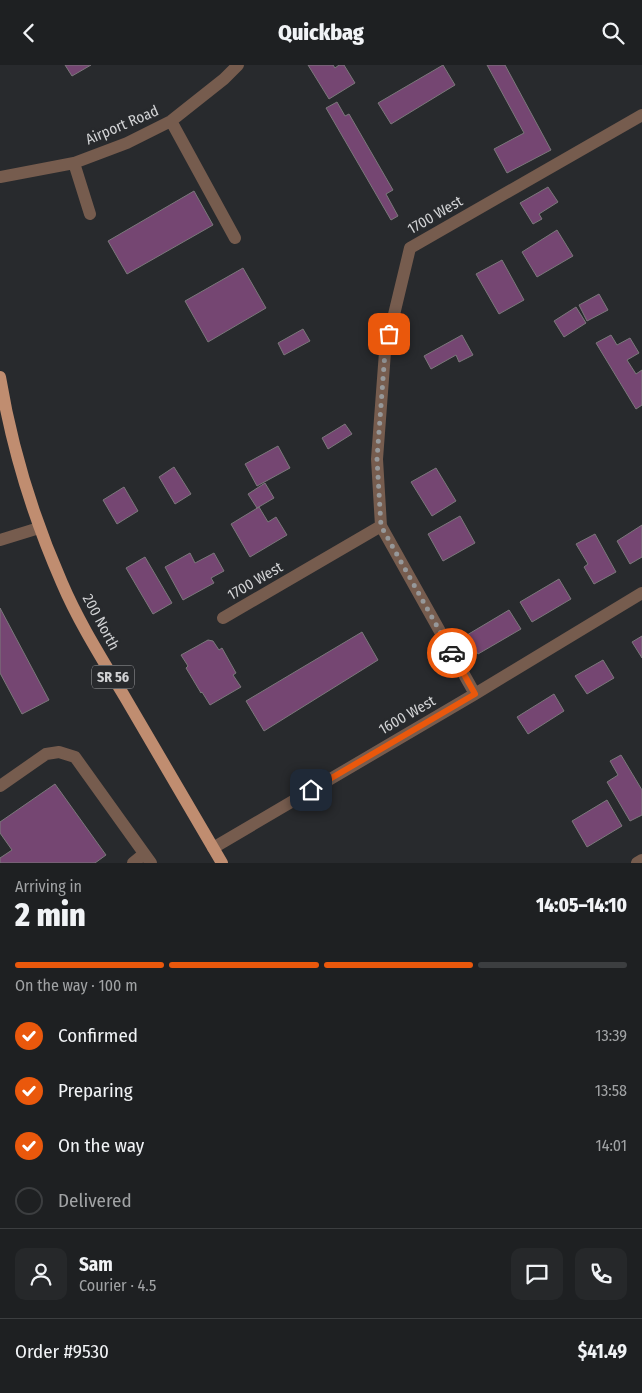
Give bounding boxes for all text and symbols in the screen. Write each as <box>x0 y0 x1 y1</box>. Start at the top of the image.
icon: back <box>15 19 43 47</box>
text: Quickbag <box>278 19 364 46</box>
icon: search <box>599 19 627 47</box>
street label: Airport Road <box>83 102 161 148</box>
street label: 1700 West <box>404 192 466 238</box>
pin <box>368 313 410 355</box>
icon: bag <box>375 320 403 348</box>
street label: 1700 West <box>224 558 286 604</box>
street label: 200 North <box>79 591 123 653</box>
courier <box>427 628 477 678</box>
icon: car <box>438 639 466 667</box>
road number: SR 56 <box>92 665 134 689</box>
street label: 1600 West <box>376 692 439 738</box>
pin <box>290 769 332 811</box>
icon: home <box>297 776 325 804</box>
text: Arriving in <box>15 877 82 896</box>
text: 14:05–14:10 <box>536 894 627 917</box>
text: 2 min <box>15 896 86 934</box>
text: On the way · 100 m <box>15 976 137 995</box>
icon: check <box>15 1022 43 1050</box>
text: Confirmed <box>58 1024 138 1047</box>
text: 13:39 <box>595 1026 627 1045</box>
icon: check <box>15 1077 43 1105</box>
text: Preparing <box>58 1079 133 1102</box>
text: 13:58 <box>595 1081 627 1100</box>
icon: check <box>15 1132 43 1160</box>
text: On the way <box>58 1134 144 1157</box>
text: 14:01 <box>595 1136 627 1155</box>
text: Delivered <box>58 1189 132 1212</box>
button: person <box>15 1248 67 1300</box>
button: chat <box>511 1248 563 1300</box>
button: phone <box>575 1248 627 1300</box>
text: Sam <box>79 1253 113 1276</box>
text: Courier · 4.5 <box>79 1276 156 1295</box>
text: Order #9530 <box>15 1340 109 1363</box>
text: $41.49 <box>578 1340 627 1363</box>

